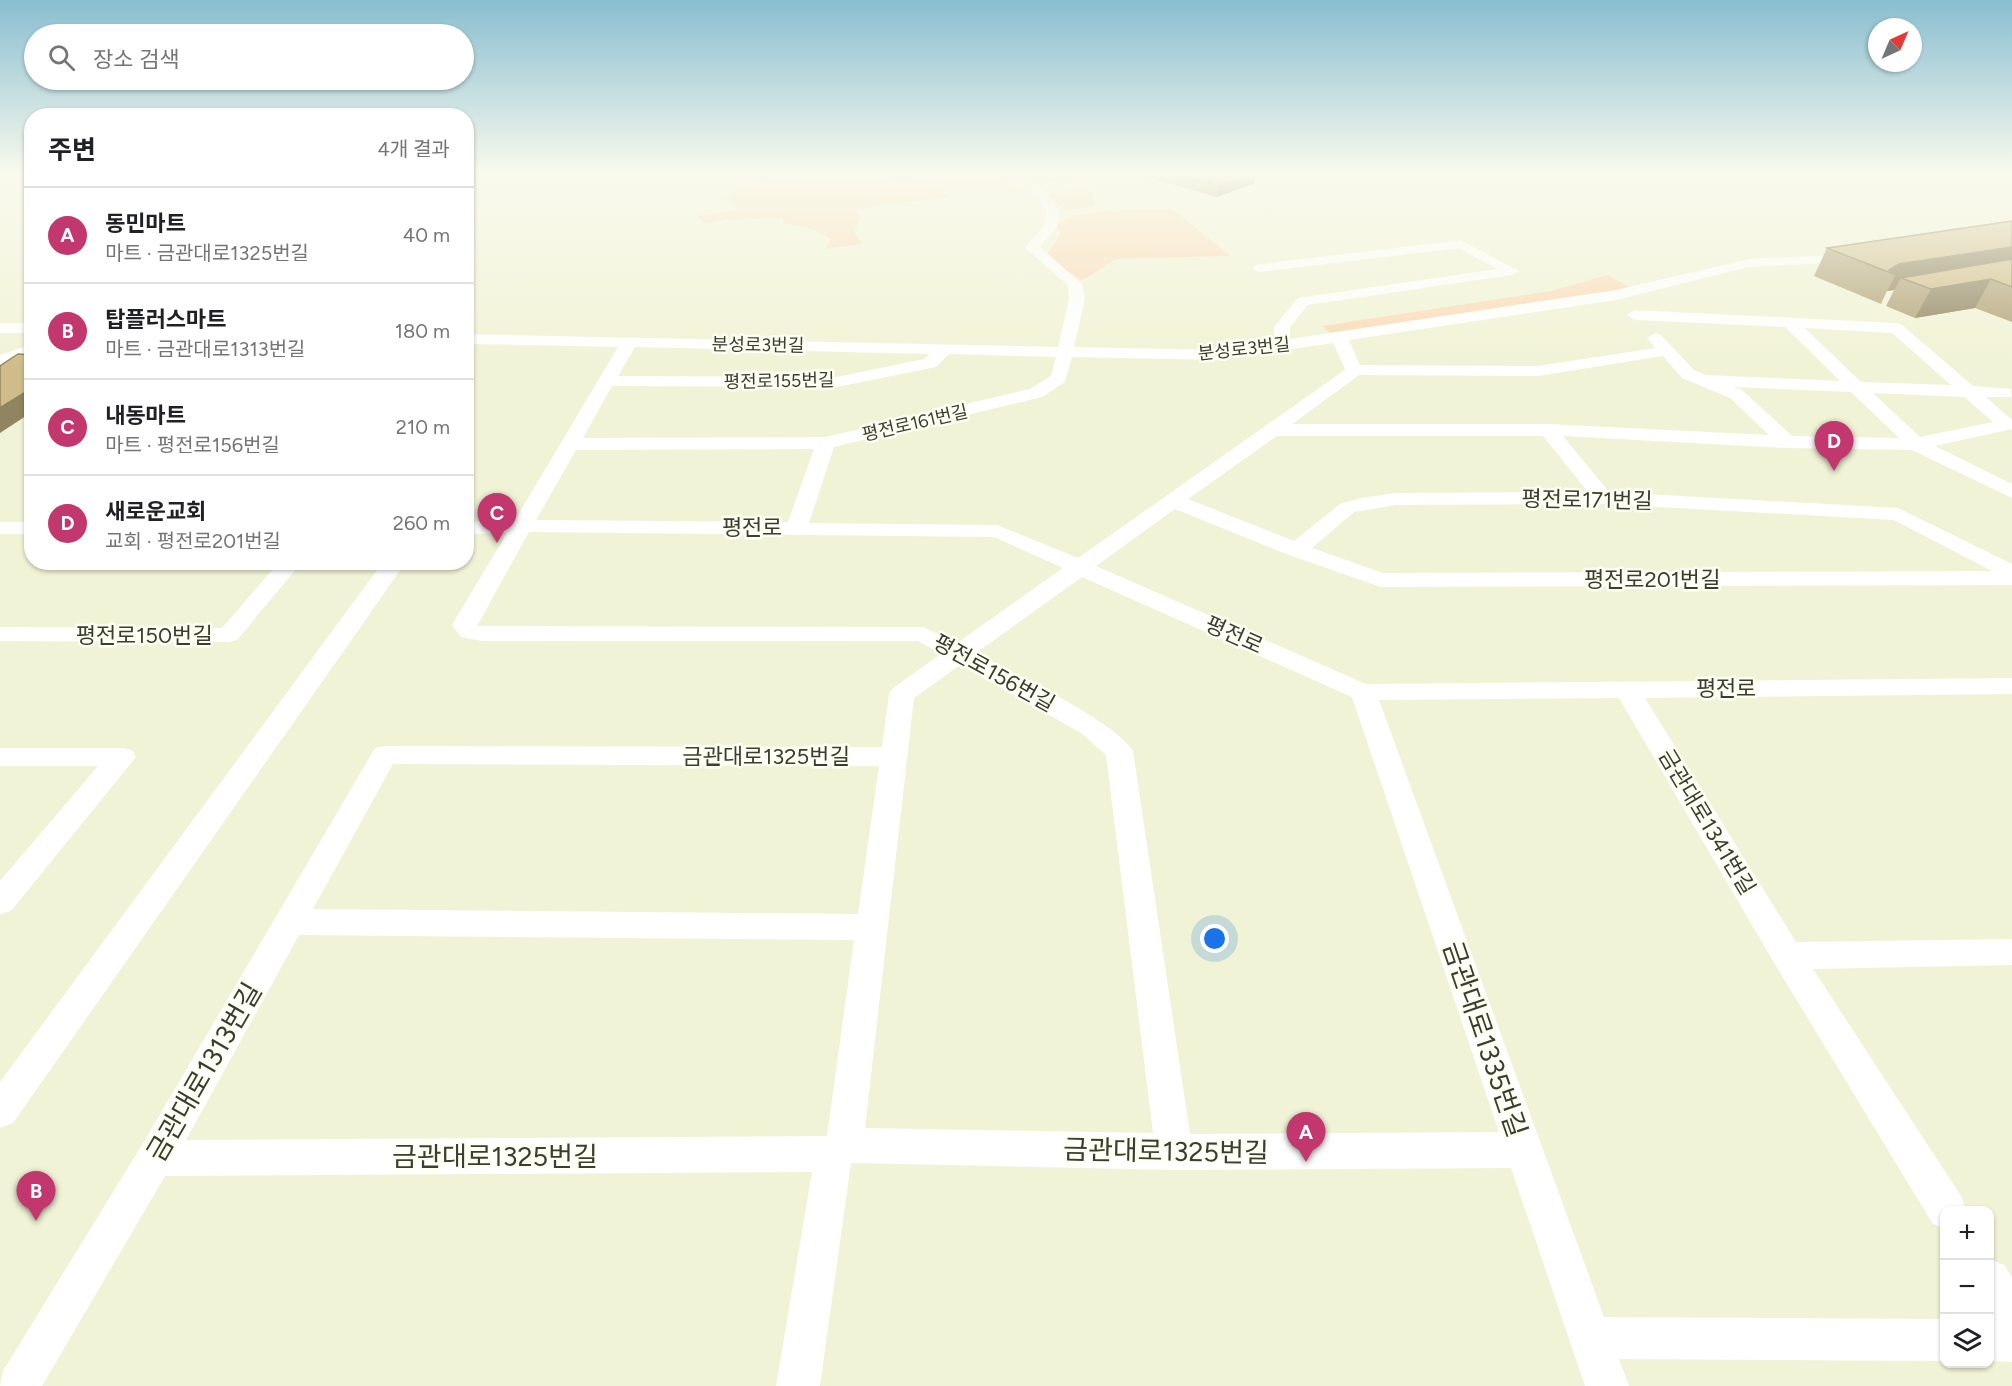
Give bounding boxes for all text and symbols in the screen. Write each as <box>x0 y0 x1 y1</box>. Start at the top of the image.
north arrow <box>1868 18 1922 72</box>
search box <box>24 24 474 90</box>
icon: search <box>45 41 78 74</box>
text: 장소 검색 <box>93 46 179 73</box>
text: 주변 <box>48 134 96 166</box>
text: 4개 결과 <box>377 137 450 161</box>
text: 동민마트 <box>105 210 186 237</box>
text: A <box>60 223 75 247</box>
text: 40 m <box>403 223 450 247</box>
text: 마트 · 금관대로1325번길 <box>105 241 309 265</box>
text: 탑플러스마트 <box>105 306 226 333</box>
text: B <box>61 319 74 343</box>
text: 180 m <box>395 319 450 343</box>
street label: 분성로3번길 <box>712 333 804 357</box>
street label: 분성로3번길 <box>1197 333 1291 365</box>
text: 마트 · 금관대로1313번길 <box>105 337 305 361</box>
street label: 평전로155번길 <box>723 369 835 393</box>
street label: 평전로161번길 <box>860 400 970 446</box>
text: 내동마트 <box>105 402 186 429</box>
text: C <box>60 415 75 439</box>
text: 210 m <box>396 415 450 439</box>
pin: D <box>1814 422 1854 471</box>
text: 마트 · 평전로156번길 <box>105 433 280 457</box>
street label: 평전로171번길 <box>1521 485 1653 515</box>
pin: C <box>478 494 516 543</box>
text: 새로운교회 <box>105 498 206 525</box>
text: D <box>61 511 75 535</box>
text: 260 m <box>393 511 450 535</box>
street label: 평전로 <box>722 514 782 541</box>
text: 교회 · 평전로201번길 <box>105 529 281 553</box>
street label: 평전로201번길 <box>1584 566 1720 593</box>
street label: 평전로 <box>1201 610 1267 660</box>
street label: 평전로150번길 <box>75 622 213 649</box>
street label: 평전로156번길 <box>928 628 1060 718</box>
street label: 평전로 <box>1696 675 1756 702</box>
street label: 금관대로1325번길 <box>682 743 850 770</box>
street label: 금관대로1341번길 <box>1653 744 1761 900</box>
your location <box>1200 924 1229 953</box>
street label: 금관대로1335번길 <box>1436 937 1534 1141</box>
street label: 금관대로1313번길 <box>140 977 268 1167</box>
pin: A <box>1286 1112 1326 1162</box>
street label: 금관대로1325번길 <box>1063 1133 1269 1169</box>
street label: 금관대로1325번길 <box>392 1140 598 1173</box>
pin: B <box>16 1172 56 1221</box>
map controls <box>1940 1206 1994 1368</box>
button: + <box>1940 1206 1994 1260</box>
button: − <box>1940 1260 1994 1314</box>
button: layers <box>1940 1314 1994 1368</box>

